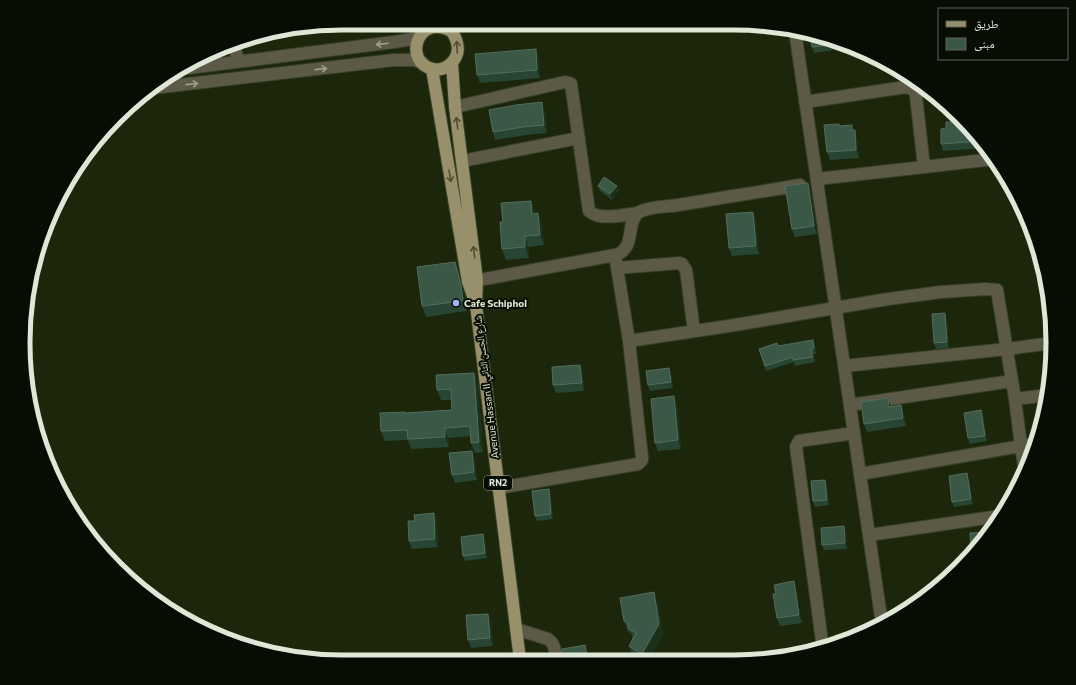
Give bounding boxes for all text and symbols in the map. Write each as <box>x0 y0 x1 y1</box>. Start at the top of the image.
legend <box>938 8 1068 60</box>
text: طريق <box>974 16 999 31</box>
text: مبنى <box>974 36 995 51</box>
one-way arrow <box>376 40 389 48</box>
one-way arrow <box>453 41 460 54</box>
one-way arrow <box>314 65 327 73</box>
one-way arrow <box>185 80 198 88</box>
one-way arrow <box>453 117 461 130</box>
one-way arrow <box>446 169 454 182</box>
one-way arrow <box>470 246 478 259</box>
place label: Cafe Schiphol <box>464 297 527 309</box>
marker: Cafe Schiphol <box>451 298 461 308</box>
street label: Avenue Hassan II شارع الحسن الثاني <box>471 314 503 459</box>
road number: RN2 <box>484 476 512 490</box>

